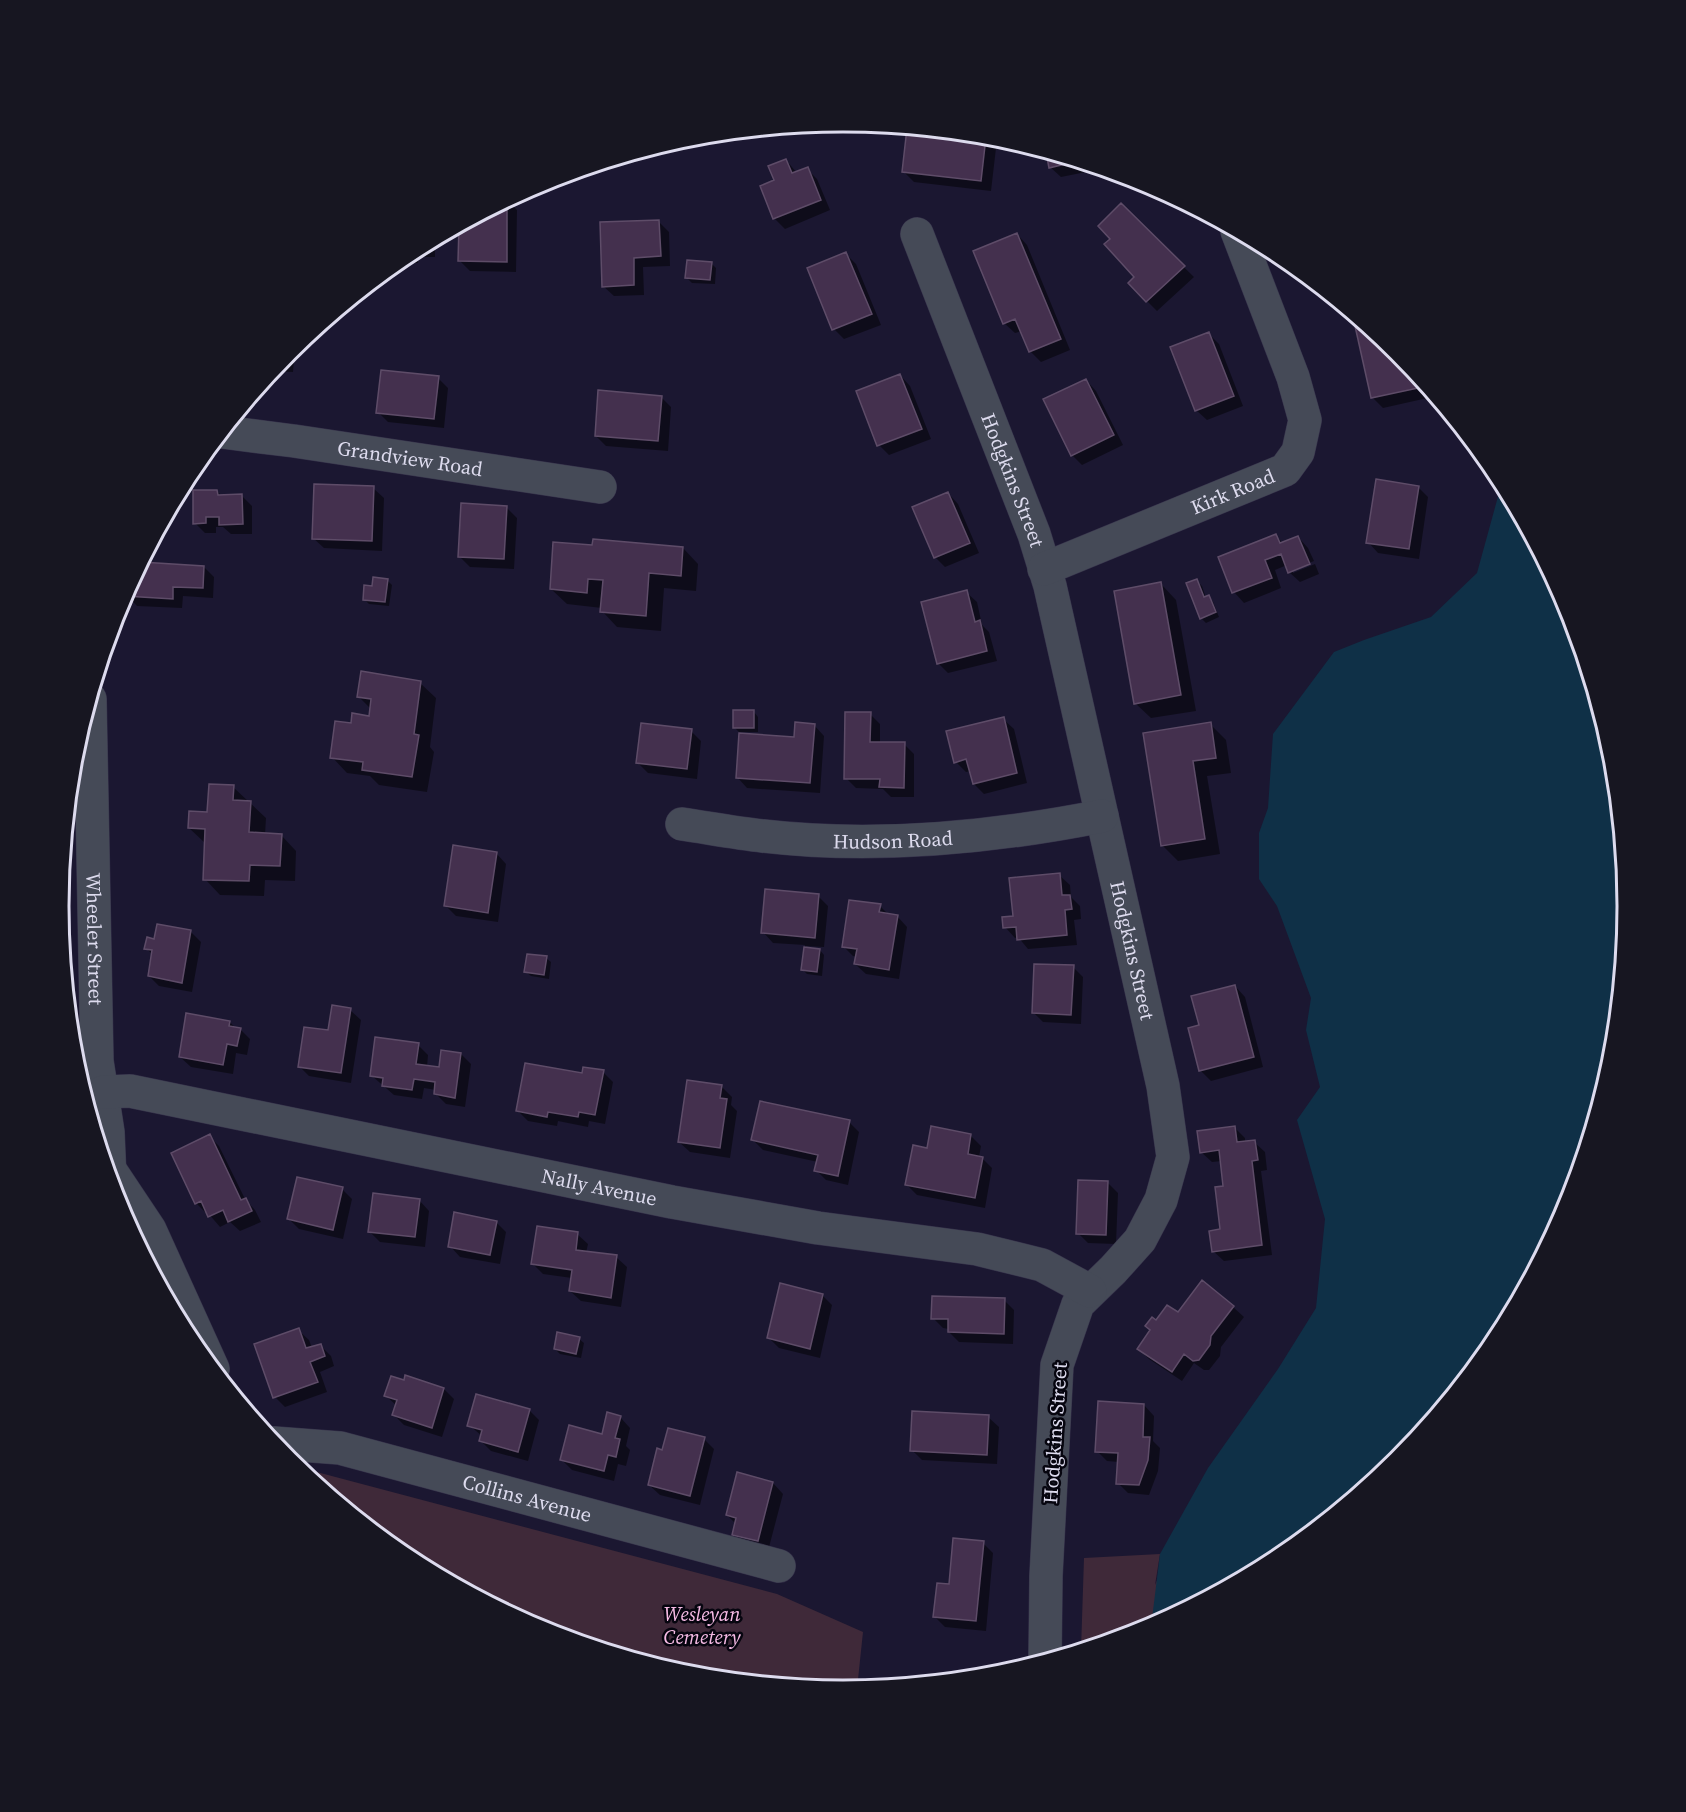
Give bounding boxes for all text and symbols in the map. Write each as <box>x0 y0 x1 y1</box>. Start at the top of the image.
street label: Hodgkins Street <box>974 409 1051 551</box>
street label: Grandview Road <box>336 434 485 483</box>
street label: Kirk Road <box>1186 461 1280 521</box>
street label: Hudson Road <box>833 824 955 856</box>
street label: Wheeler Street <box>79 872 110 1006</box>
street label: Hodgkins Street <box>1103 878 1162 1023</box>
street label: Nally Avenue <box>539 1162 659 1213</box>
street label: Hodgkins Street <box>1036 1361 1074 1505</box>
street label: Collins Avenue <box>460 1468 595 1529</box>
park label: Wesleyan Cemetery <box>664 1600 741 1651</box>

